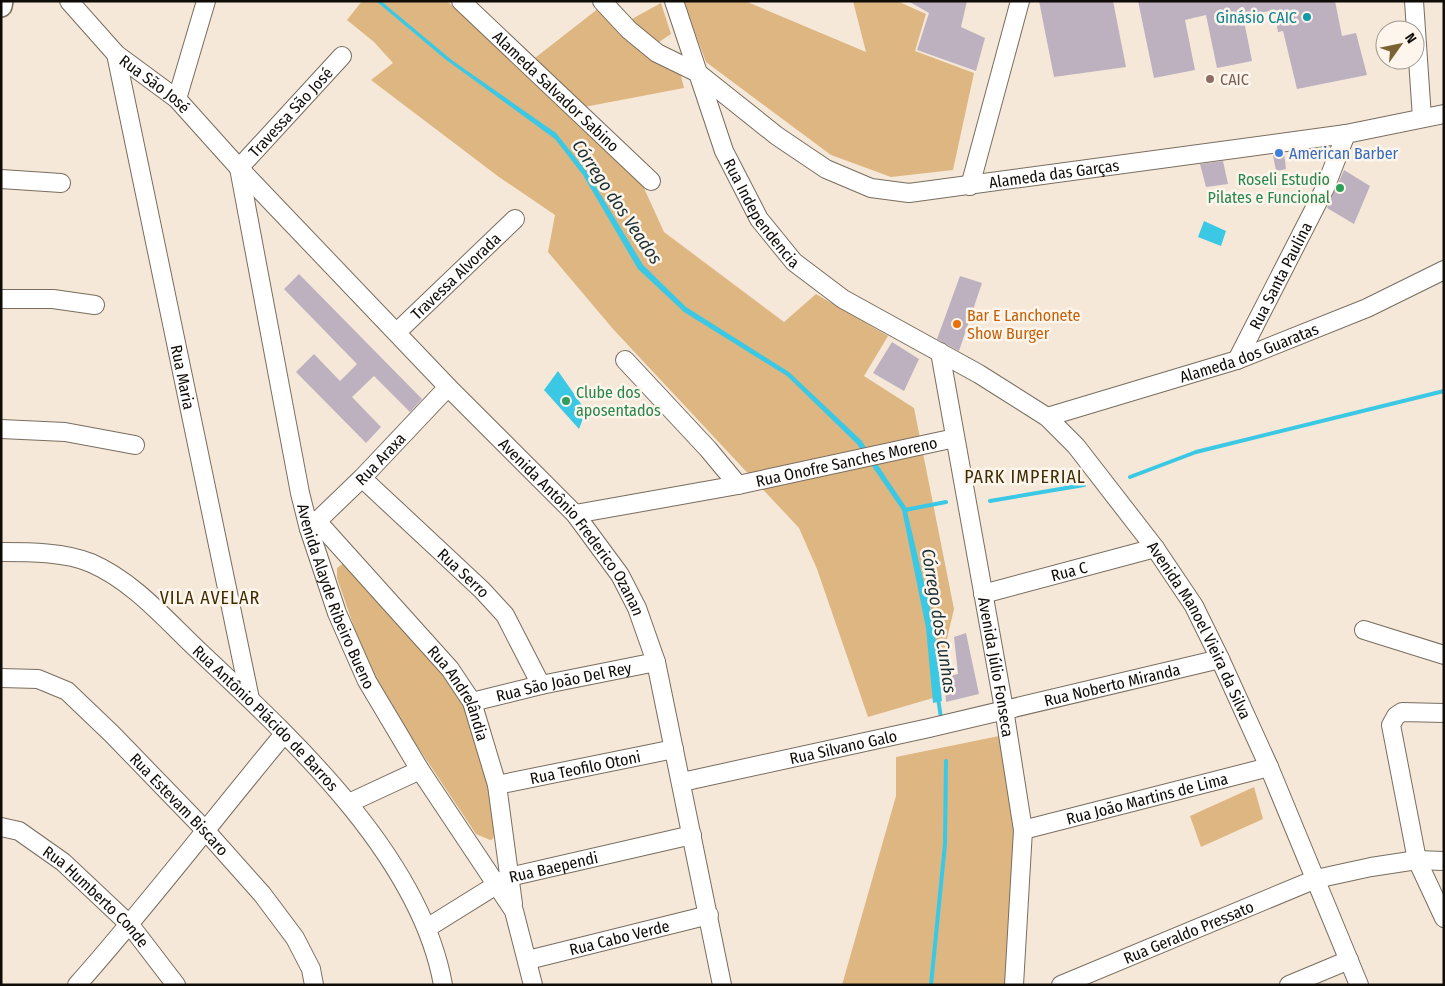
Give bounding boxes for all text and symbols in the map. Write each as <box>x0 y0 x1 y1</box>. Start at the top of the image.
place label: Ginásio CAIC <box>1216 8 1297 27</box>
marker: Ginásio CAIC <box>1301 11 1313 23</box>
north arrow <box>1375 20 1425 70</box>
street label: Alameda Salvador Sabino <box>489 27 623 156</box>
text: N <box>1401 30 1420 46</box>
street label: Rua São José <box>116 51 194 117</box>
street label: Travessa São José <box>245 64 337 161</box>
place label: CAIC <box>1220 70 1249 89</box>
marker: CAIC <box>1204 73 1216 85</box>
water label: Córrego dos Veados <box>567 136 667 269</box>
place label: American Barber <box>1289 144 1399 163</box>
marker: American Barber <box>1273 147 1285 159</box>
street label: Rua Independencia <box>720 156 803 273</box>
street label: Alameda das Garças <box>988 156 1120 192</box>
place label: Roseli Estudio Pilates e Funcional <box>1208 170 1330 207</box>
marker: Roseli Estudio Pilates e Funcional <box>1334 182 1346 194</box>
street label: Rua Santa Paulina <box>1245 219 1316 333</box>
street label: Travessa Alvorada <box>407 229 505 324</box>
place label: Bar E Lanchonete Show Burger <box>967 306 1080 343</box>
marker: Bar E Lanchonete Show Burger <box>951 318 963 330</box>
street label: Alameda dos Guaratas <box>1177 319 1322 387</box>
street label: Rua Maria <box>167 343 199 411</box>
place label: Clube dos aposentados <box>576 383 661 420</box>
marker: Clube dos aposentados <box>560 395 572 407</box>
street label: Rua Araxa <box>352 429 410 489</box>
street label: Rua Onofre Sanches Moreno <box>754 433 939 491</box>
street label: Avenida Antônio Frederico Ozanan <box>495 434 648 618</box>
district label: PARK IMPERIAL <box>964 466 1086 488</box>
street label: Avenida Alayde Ribeiro Bueno <box>293 502 379 692</box>
street label: Avenida Manoel Vieira da Silva <box>1143 538 1255 722</box>
street label: Rua Serro <box>434 545 493 602</box>
water label: Córrego dos Cunhas <box>917 547 961 695</box>
street label: Rua C <box>1049 558 1089 585</box>
district label: VILA AVELAR <box>160 587 260 609</box>
street label: Avenida Júlio Fonseca <box>974 596 1017 739</box>
street label: Rua Antônio Plácido de Barros <box>189 641 342 795</box>
street label: Rua Andrelândia <box>424 642 492 743</box>
street label: Rua São João Del Rey <box>494 658 634 706</box>
street label: Rua Noberto Miranda <box>1042 660 1182 710</box>
street label: Rua Silvano Galo <box>788 726 899 768</box>
street label: Rua Teofilo Otoni <box>528 747 642 788</box>
street label: Rua Estevam Biscaro <box>126 749 232 860</box>
street label: Rua João Martins de Lima <box>1064 769 1230 829</box>
street label: Rua Humberto Conde <box>39 842 153 951</box>
street label: Rua Baependi <box>507 848 600 887</box>
street label: Rua Geraldo Pressato <box>1121 897 1257 968</box>
street label: Rua Cabo Verde <box>567 916 671 959</box>

